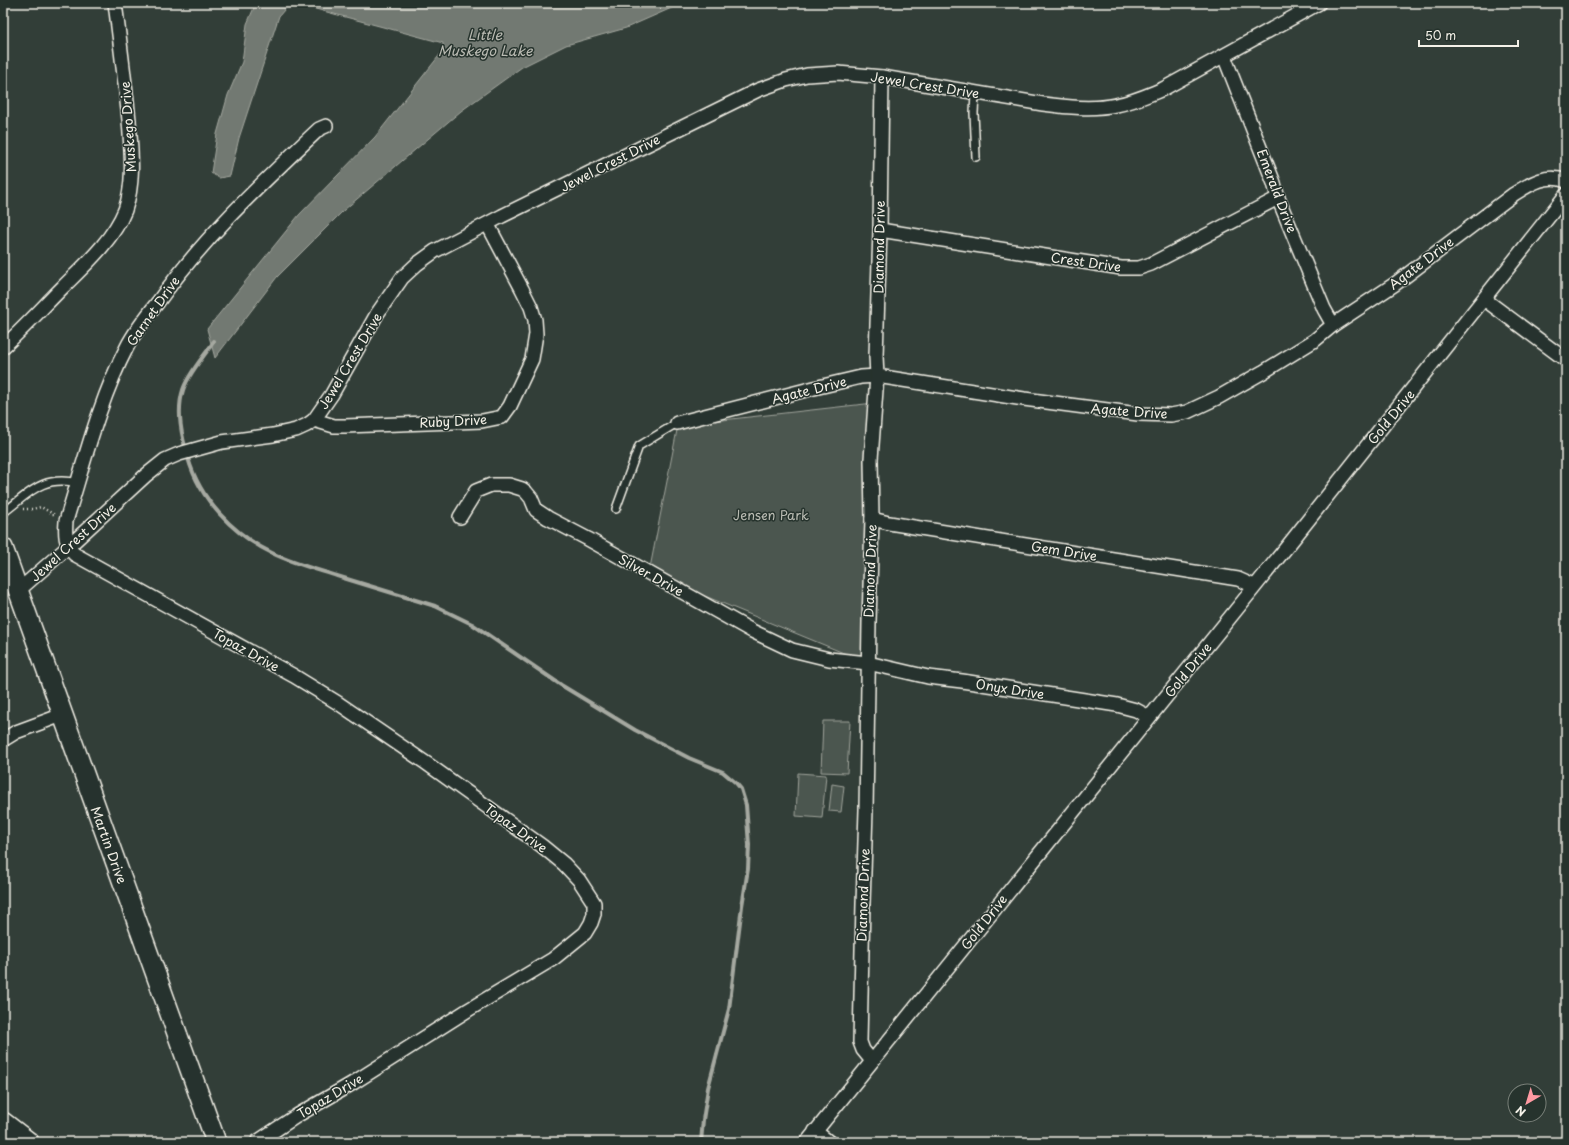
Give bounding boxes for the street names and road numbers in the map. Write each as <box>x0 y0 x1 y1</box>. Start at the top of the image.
street label: Jewel Crest Drive <box>869 67 981 102</box>
street label: Muskego Drive <box>115 81 140 173</box>
street label: Jewel Crest Drive <box>557 129 663 196</box>
street label: Emerald Drive <box>1253 146 1302 236</box>
street label: Diamond Drive <box>868 200 889 294</box>
street label: Agate Drive <box>1384 232 1457 293</box>
street label: Crest Drive <box>1050 247 1122 276</box>
street label: Garnet Drive <box>121 272 184 350</box>
street label: Jewel Crest Drive <box>313 309 386 413</box>
street label: Agate Drive <box>769 371 849 408</box>
street label: Gold Drive <box>1363 385 1419 448</box>
street label: Agate Drive <box>1090 398 1168 423</box>
street label: Ruby Drive <box>419 409 487 432</box>
street label: Jewel Crest Drive <box>26 498 120 585</box>
street label: Diamond Drive <box>858 524 881 618</box>
street label: Gem Drive <box>1030 536 1098 565</box>
street label: Silver Drive <box>615 549 687 600</box>
street label: Topaz Drive <box>209 623 283 676</box>
street label: Gold Drive <box>1160 638 1216 701</box>
street label: Onyx Drive <box>974 674 1046 703</box>
street label: Topaz Drive <box>481 798 552 857</box>
street label: Martin Drive <box>87 804 132 886</box>
street label: Diamond Drive <box>851 848 874 942</box>
street label: Gold Drive <box>956 890 1011 953</box>
street label: Topaz Drive <box>293 1068 366 1123</box>

